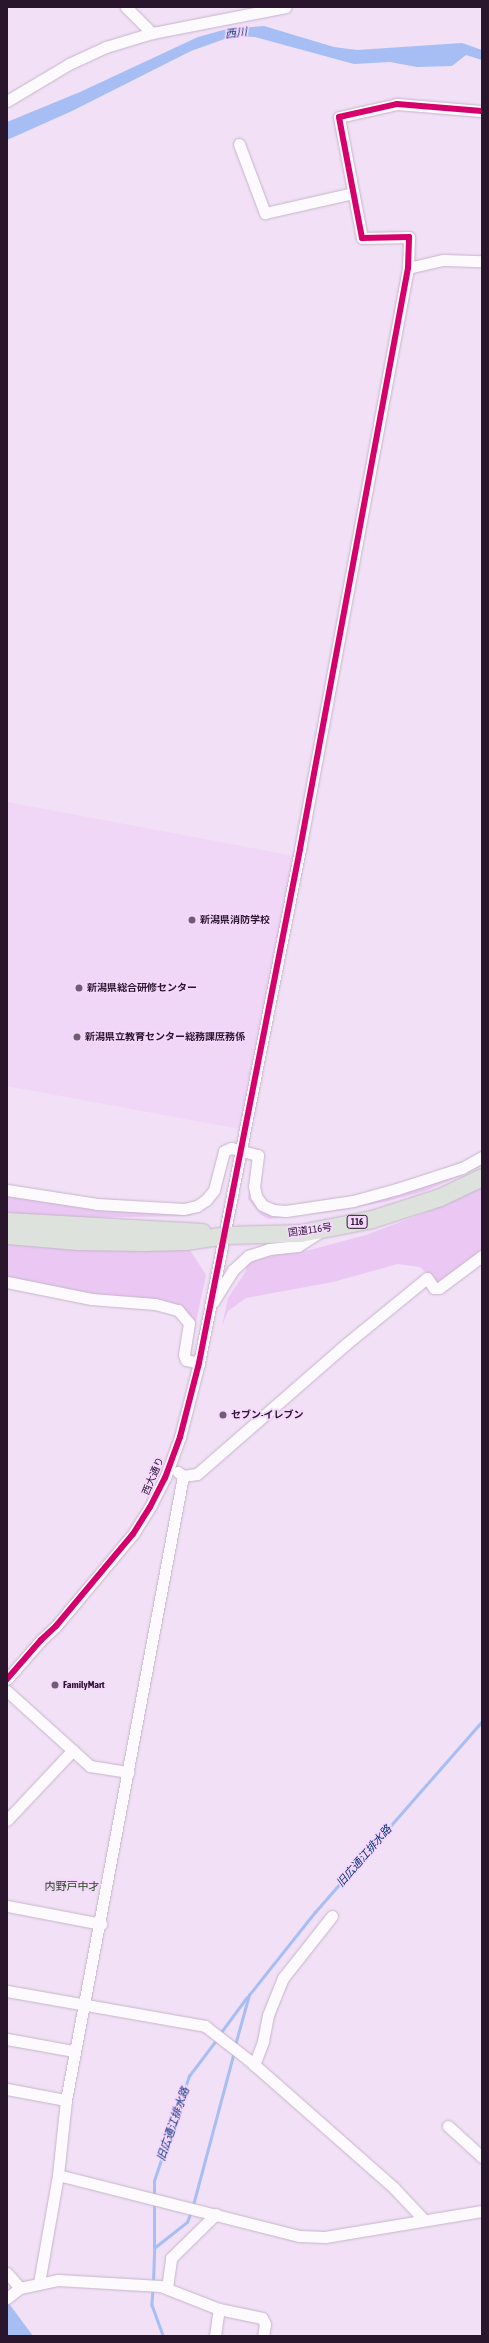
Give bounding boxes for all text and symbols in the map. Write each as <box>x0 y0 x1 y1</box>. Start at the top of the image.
water label: 西川 <box>224 25 248 41</box>
place label: 新潟県消防学校 <box>200 914 270 926</box>
marker: 新潟県消防学校 <box>187 915 197 925</box>
place label: 新潟県総合研修センター <box>87 982 197 994</box>
marker: 新潟県総合研修センター <box>74 983 84 993</box>
place label: 新潟県立教育センター総務課庶務係 <box>85 1031 245 1043</box>
marker: 新潟県立教育センター総務課庶務係 <box>72 1032 82 1042</box>
road number: 116 <box>346 1215 368 1229</box>
street label: 国道116号 <box>287 1221 333 1239</box>
place label: セブン-イレブン <box>231 1409 303 1421</box>
marker: セブン-イレブン <box>218 1410 228 1420</box>
street label: 西大通り <box>140 1455 166 1497</box>
place label: FamilyMart <box>63 1679 105 1691</box>
marker: FamilyMart <box>50 1680 60 1690</box>
water label: 旧広通江排水路 <box>334 1823 394 1889</box>
district label: 内野戸中才 <box>45 1879 99 1893</box>
water label: 旧広通江排水路 <box>154 2085 192 2163</box>

